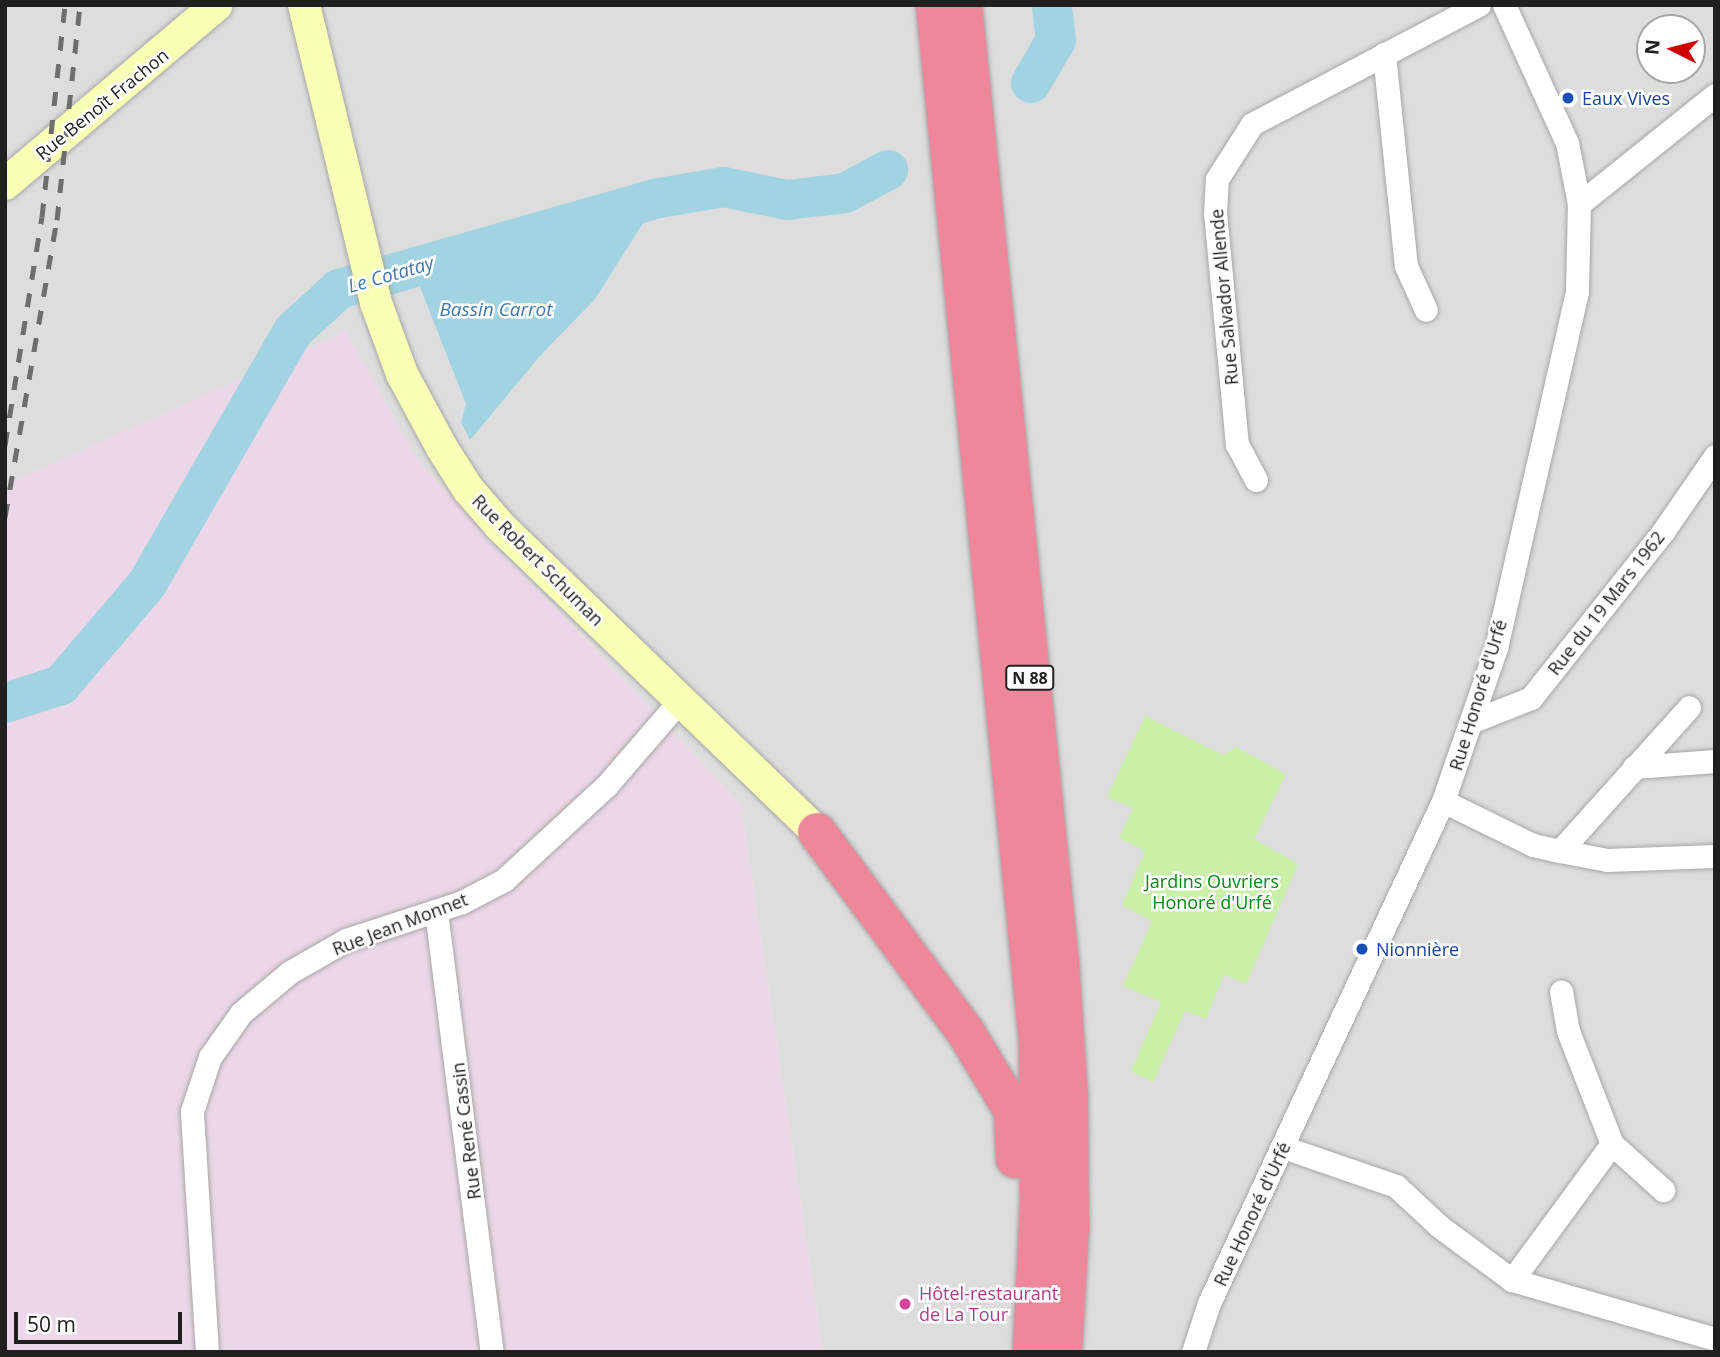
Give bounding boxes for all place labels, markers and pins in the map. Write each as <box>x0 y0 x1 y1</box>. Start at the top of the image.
place label: Eaux Vives <box>1582 87 1670 109</box>
marker: Eaux Vives <box>1560 90 1576 106</box>
place label: Nionnière <box>1376 938 1459 960</box>
marker: Nionnière <box>1354 941 1370 957</box>
place label: Hôtel-restaurant de La Tour <box>919 1283 1058 1326</box>
marker: Hôtel-restaurant de La Tour <box>897 1296 913 1312</box>

